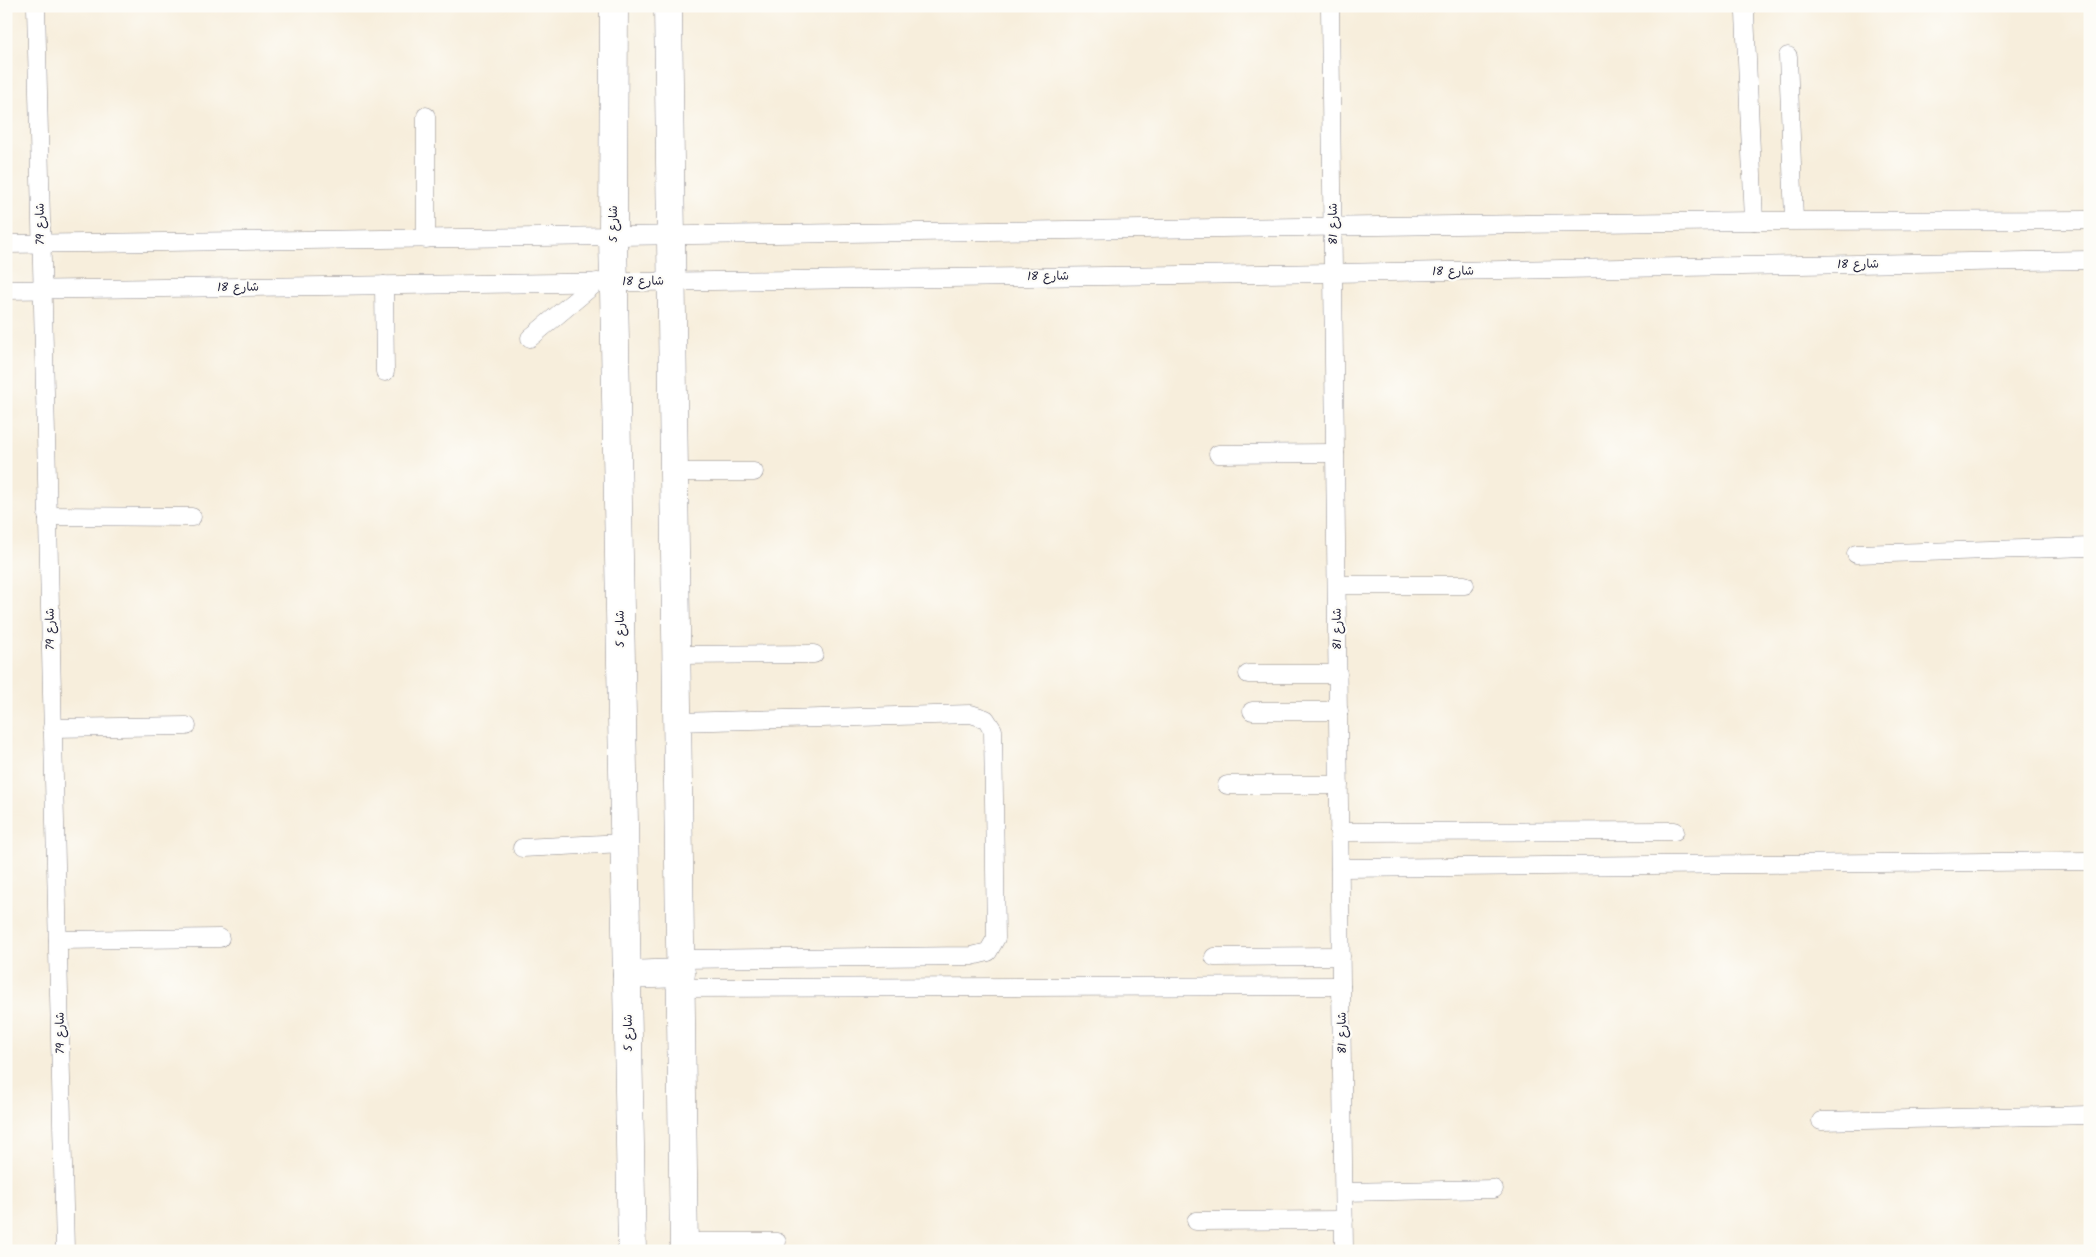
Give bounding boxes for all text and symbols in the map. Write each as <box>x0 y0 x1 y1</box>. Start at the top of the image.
street label: شارع 79 <box>31 203 50 245</box>
street label: شارع 81 <box>1324 203 1343 245</box>
street label: شارع 5 <box>604 205 623 243</box>
street label: شارع 18 <box>1837 255 1879 274</box>
street label: شارع 18 <box>1432 262 1474 281</box>
street label: شارع 18 <box>1027 267 1069 286</box>
street label: شارع 18 <box>622 272 664 291</box>
street label: شارع 18 <box>217 278 259 297</box>
street label: شارع 79 <box>41 608 60 650</box>
street label: شارع 81 <box>1328 608 1347 650</box>
street label: شارع 5 <box>611 610 630 648</box>
street label: شارع 79 <box>51 1012 70 1054</box>
street label: شارع 81 <box>1333 1012 1352 1054</box>
street label: شارع 5 <box>619 1014 638 1052</box>

